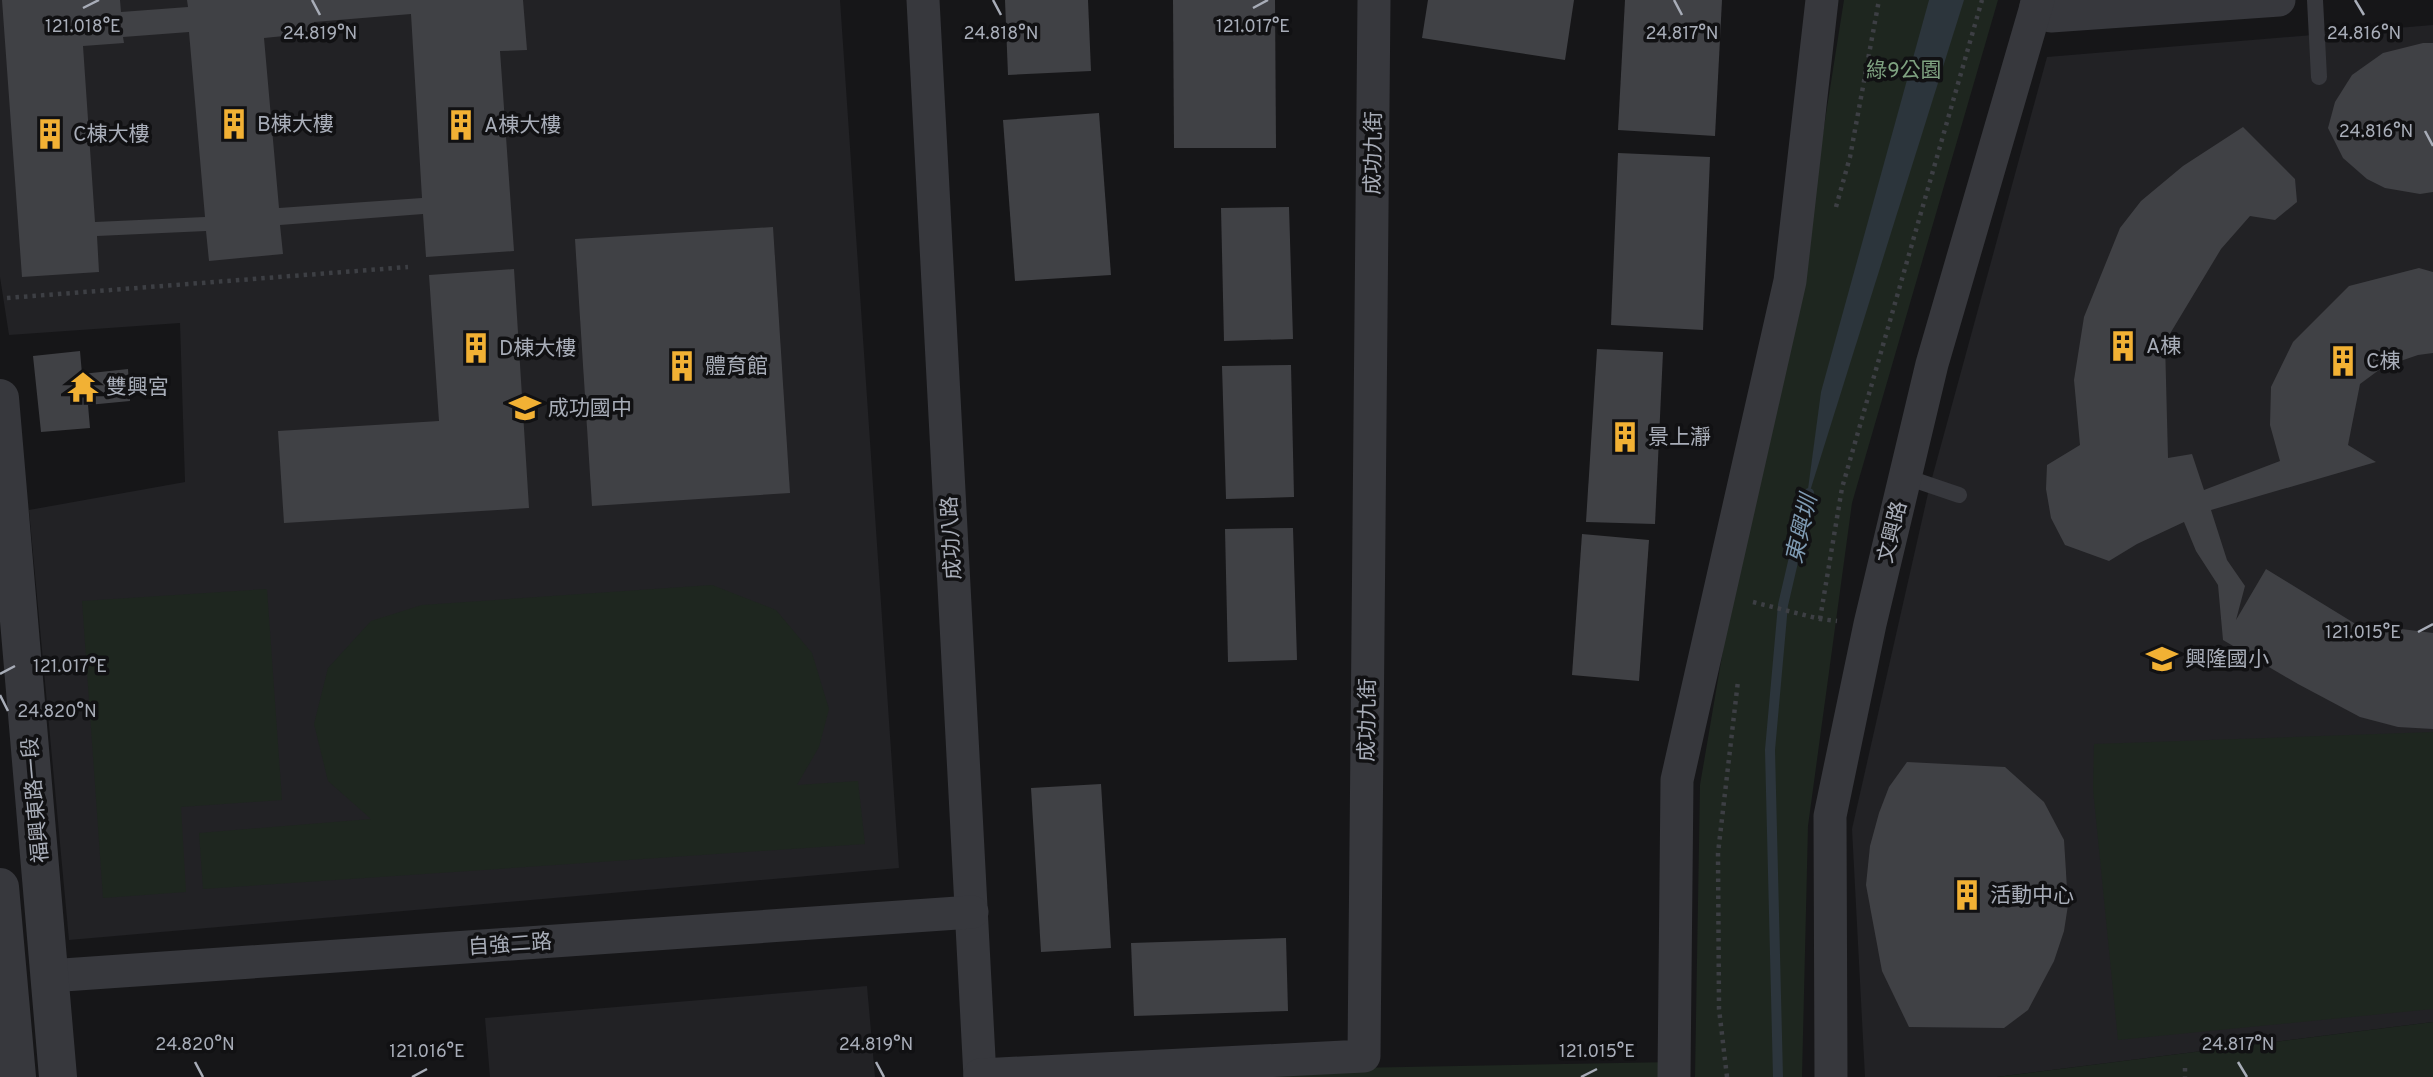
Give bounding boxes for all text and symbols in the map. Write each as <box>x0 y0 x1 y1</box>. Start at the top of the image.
text: 121.018°E <box>45 16 121 39</box>
text: 121.017°E <box>1216 16 1290 39</box>
text: 24.819°N <box>283 23 357 46</box>
text: 24.818°N <box>964 23 1038 46</box>
text: 24.817°N <box>1645 23 1719 46</box>
text: 24.816°N <box>2327 23 2401 46</box>
park label: 綠9公園 <box>1866 58 1942 85</box>
building icon: B棟大樓 <box>217 107 251 141</box>
building icon: A棟大樓 <box>444 108 478 142</box>
street label: 成功九街 <box>1360 111 1389 195</box>
place label: B棟大樓 <box>257 112 334 139</box>
place label: A棟大樓 <box>484 113 561 140</box>
building icon: C棟大樓 <box>33 117 67 151</box>
text: 24.816°N <box>2339 121 2413 144</box>
place label: C棟大樓 <box>73 122 150 149</box>
building icon: A棟 <box>2106 329 2140 363</box>
building icon: D棟大樓 <box>459 331 493 365</box>
place label: A棟 <box>2146 334 2181 361</box>
place label: D棟大樓 <box>499 336 576 363</box>
building icon: C棟 <box>2326 344 2360 378</box>
building icon: 體育館 <box>665 349 699 383</box>
place label: C棟 <box>2366 349 2401 376</box>
place label: 體育館 <box>705 354 768 381</box>
temple icon: 雙興宮 <box>66 370 100 404</box>
place label: 雙興宮 <box>106 375 169 402</box>
school or university icon: 成功國中 <box>508 391 542 425</box>
place label: 成功國中 <box>548 396 632 423</box>
building icon: 景上瀞 <box>1608 420 1642 454</box>
place label: 景上瀞 <box>1648 425 1711 452</box>
water label: 東興圳 <box>1782 490 1826 566</box>
street label: 成功八路 <box>937 495 968 581</box>
street label: 文興路 <box>1873 499 1914 566</box>
text: 121.015°E <box>2325 622 2401 645</box>
school or university icon: 興隆國小 <box>2145 642 2179 676</box>
place label: 興隆國小 <box>2185 647 2269 674</box>
text: 121.017°E <box>33 656 107 679</box>
street label: 成功九街 <box>1354 678 1383 762</box>
text: 24.820°N <box>17 701 97 724</box>
street label: 福興東路一段 <box>18 736 55 864</box>
building icon: 活動中心 <box>1950 878 1984 912</box>
place label: 活動中心 <box>1990 883 2074 910</box>
street label: 自強二路 <box>467 929 553 962</box>
text: 24.820°N <box>155 1034 235 1057</box>
text: 24.819°N <box>839 1034 913 1057</box>
text: 24.817°N <box>2201 1034 2275 1057</box>
text: 121.016°E <box>389 1041 465 1064</box>
text: 121.015°E <box>1559 1041 1635 1064</box>

